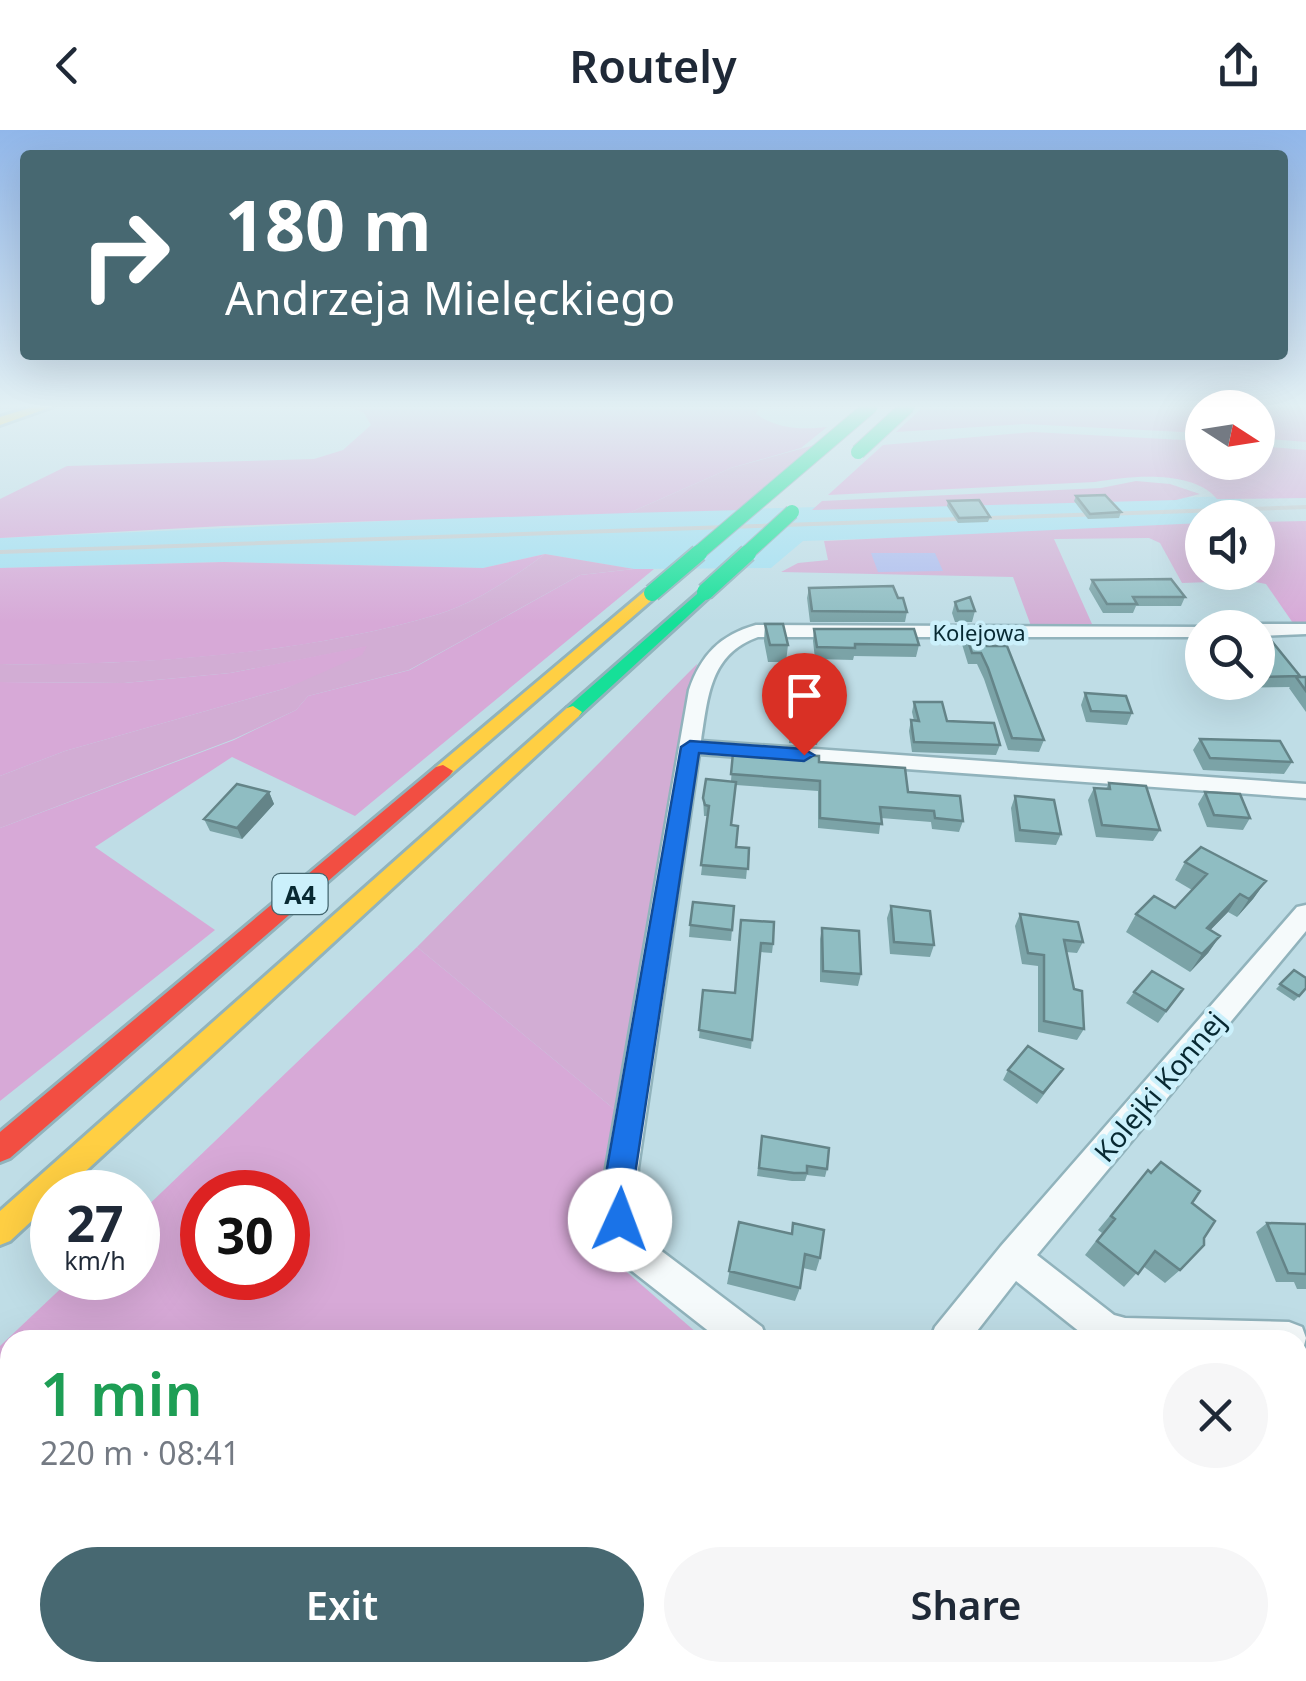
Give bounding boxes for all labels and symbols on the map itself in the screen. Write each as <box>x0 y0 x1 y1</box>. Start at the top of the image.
north arrow <box>1185 390 1275 480</box>
street label: Kolejowa <box>932 617 1026 647</box>
pin <box>762 653 847 756</box>
road number: A4 <box>272 874 328 914</box>
street label: Kolejki Konnej <box>1085 1003 1233 1169</box>
position arrow <box>568 1168 672 1272</box>
speed limit sign: 30 <box>180 1170 310 1300</box>

